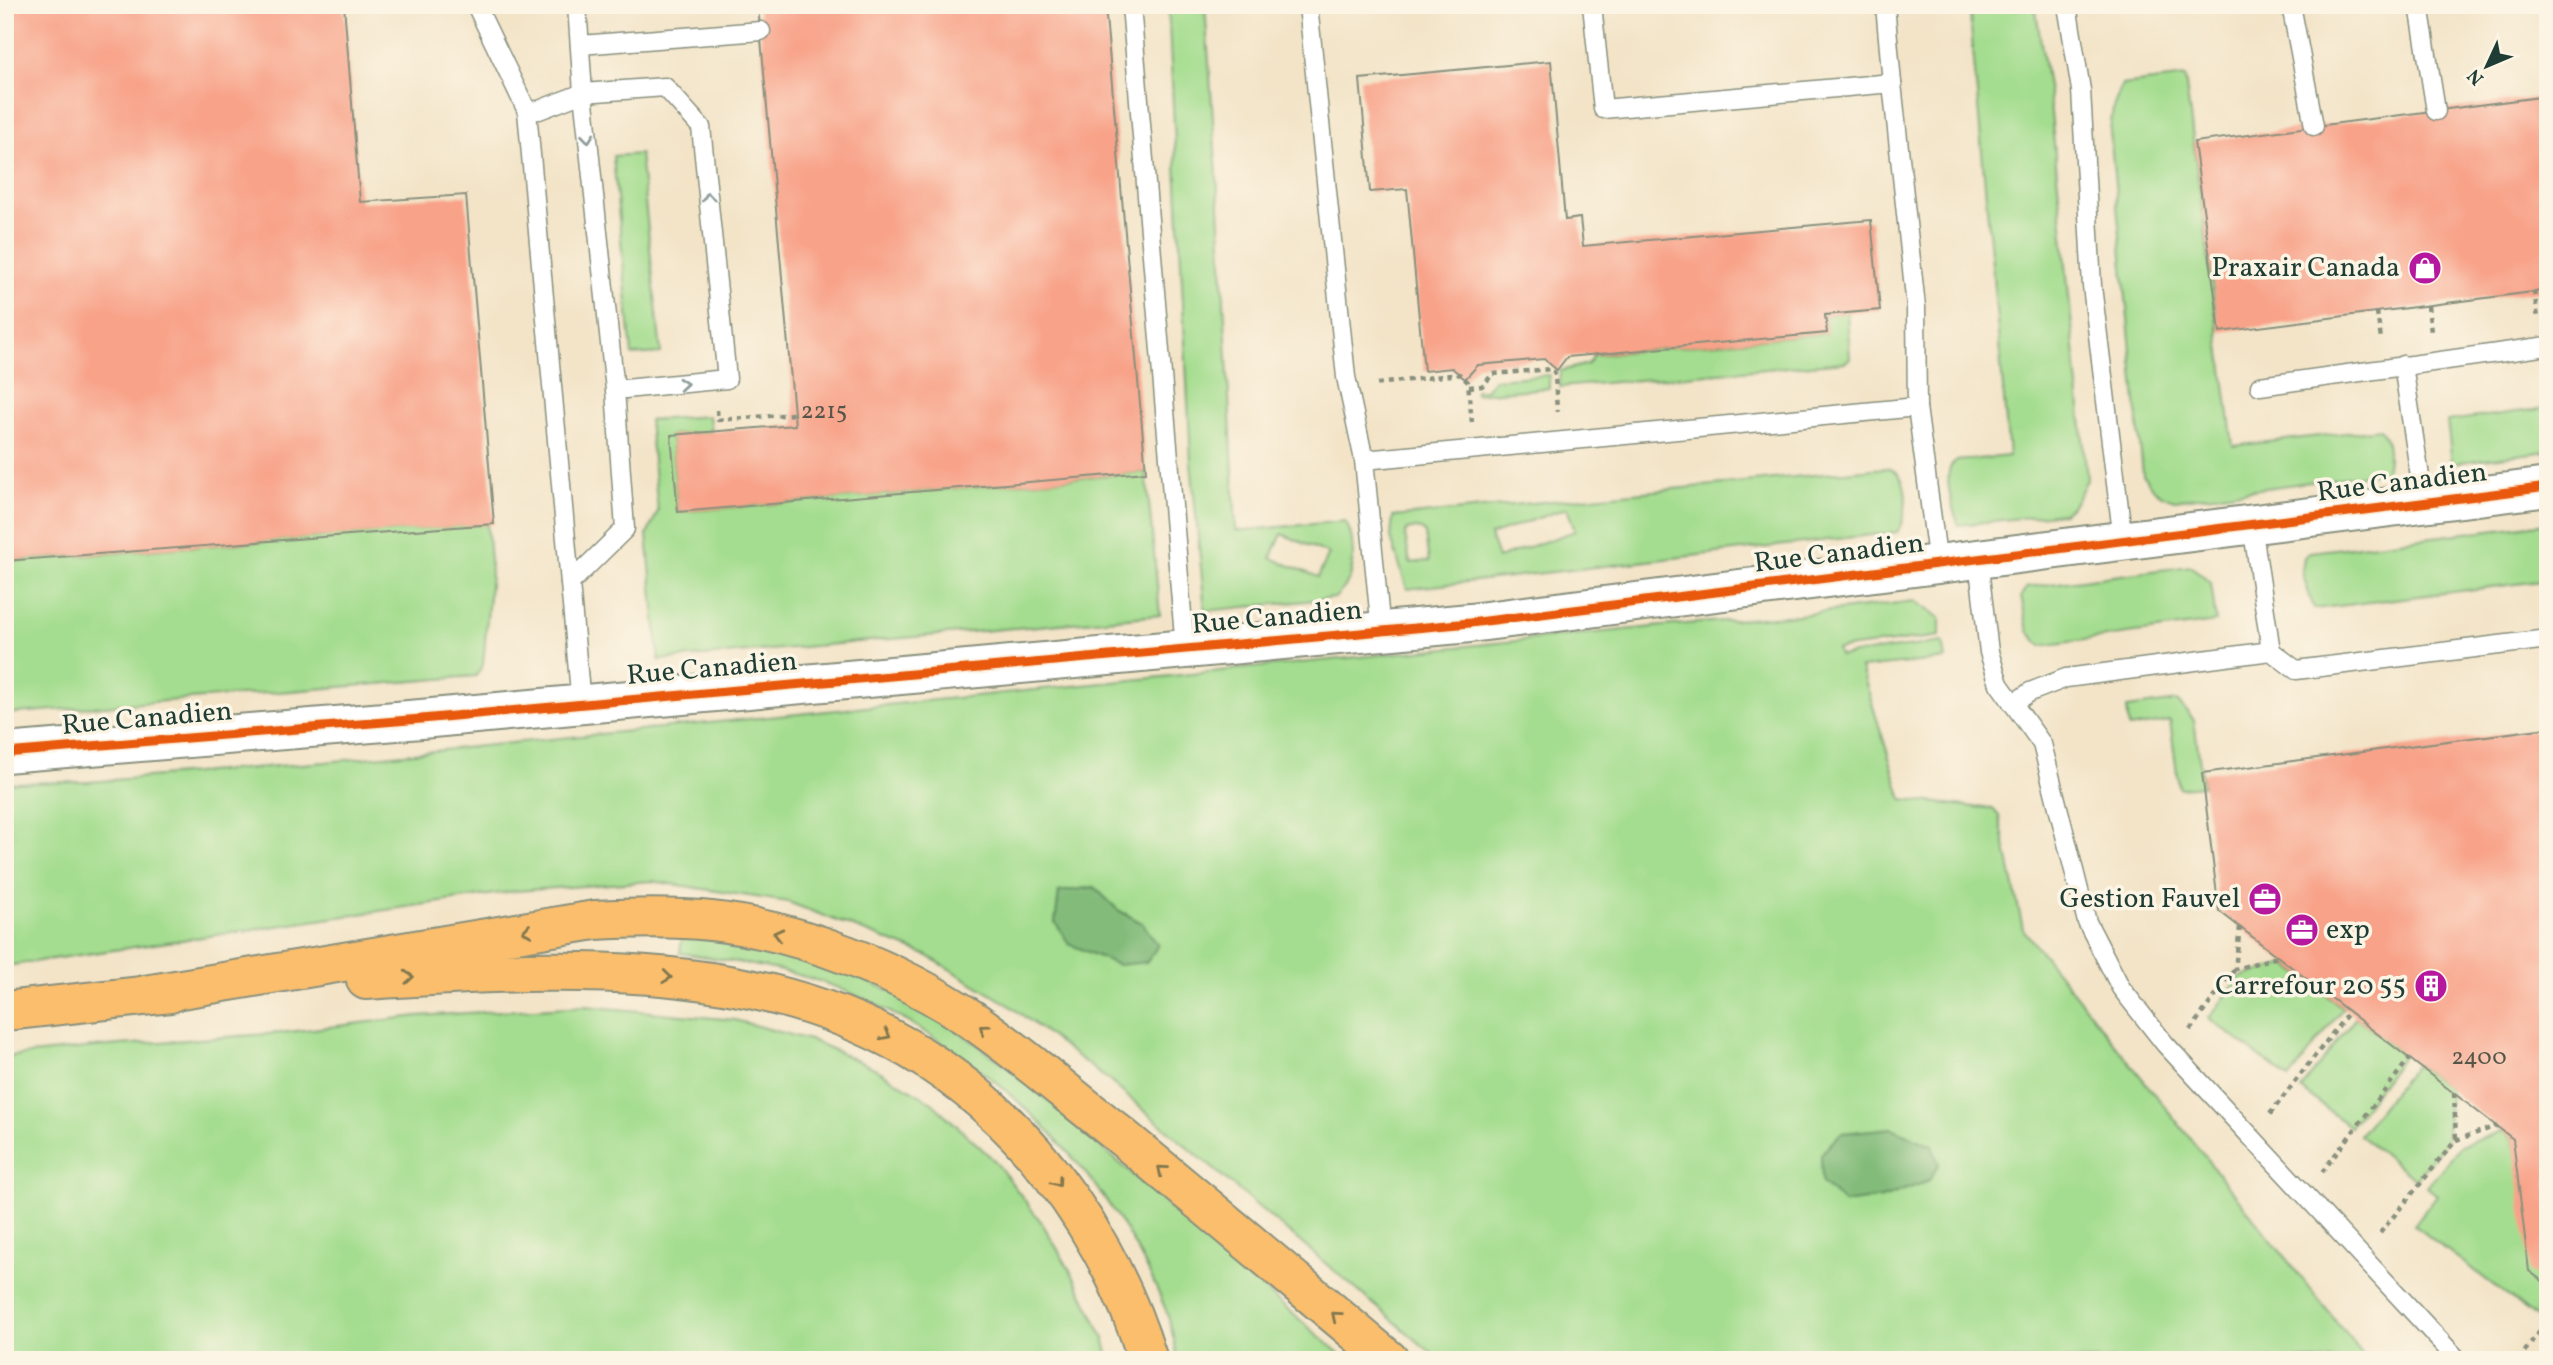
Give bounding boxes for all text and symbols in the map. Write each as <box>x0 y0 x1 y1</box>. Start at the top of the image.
north arrow <box>2452 32 2522 102</box>
text: N <box>2462 62 2490 90</box>
one-way arrow <box>580 133 595 144</box>
one-way arrow <box>701 192 716 203</box>
place label: Praxair Canada <box>2211 249 2400 288</box>
shop icon: Praxair Canada <box>2406 249 2444 287</box>
one-way arrow <box>677 377 688 392</box>
house number: 2215 <box>801 395 847 429</box>
street label: Rue Canadien <box>2315 453 2489 513</box>
street label: Rue Canadien <box>1752 524 1926 584</box>
street label: Rue Canadien <box>1190 591 1364 645</box>
street label: Rue Canadien <box>625 642 799 696</box>
street label: Rue Canadien <box>60 692 234 746</box>
place label: Gestion Fauvel <box>2059 880 2240 919</box>
office icon: Gestion Fauvel <box>2246 880 2284 918</box>
office icon: exp <box>2283 911 2321 949</box>
place label: exp <box>2326 911 2370 950</box>
one-way arrow <box>521 923 533 938</box>
one-way arrow <box>772 928 784 942</box>
place label: Carrefour 20 55 <box>2215 967 2406 1006</box>
building icon: Carrefour 20 55 <box>2412 967 2450 1005</box>
one-way arrow <box>661 969 673 984</box>
one-way arrow <box>404 970 415 985</box>
one-way arrow <box>979 1024 992 1037</box>
one-way arrow <box>879 1027 891 1041</box>
house number: 2400 <box>2451 1041 2507 1075</box>
one-way arrow <box>1157 1166 1170 1178</box>
one-way arrow <box>1049 1174 1061 1187</box>
one-way arrow <box>1332 1312 1345 1324</box>

